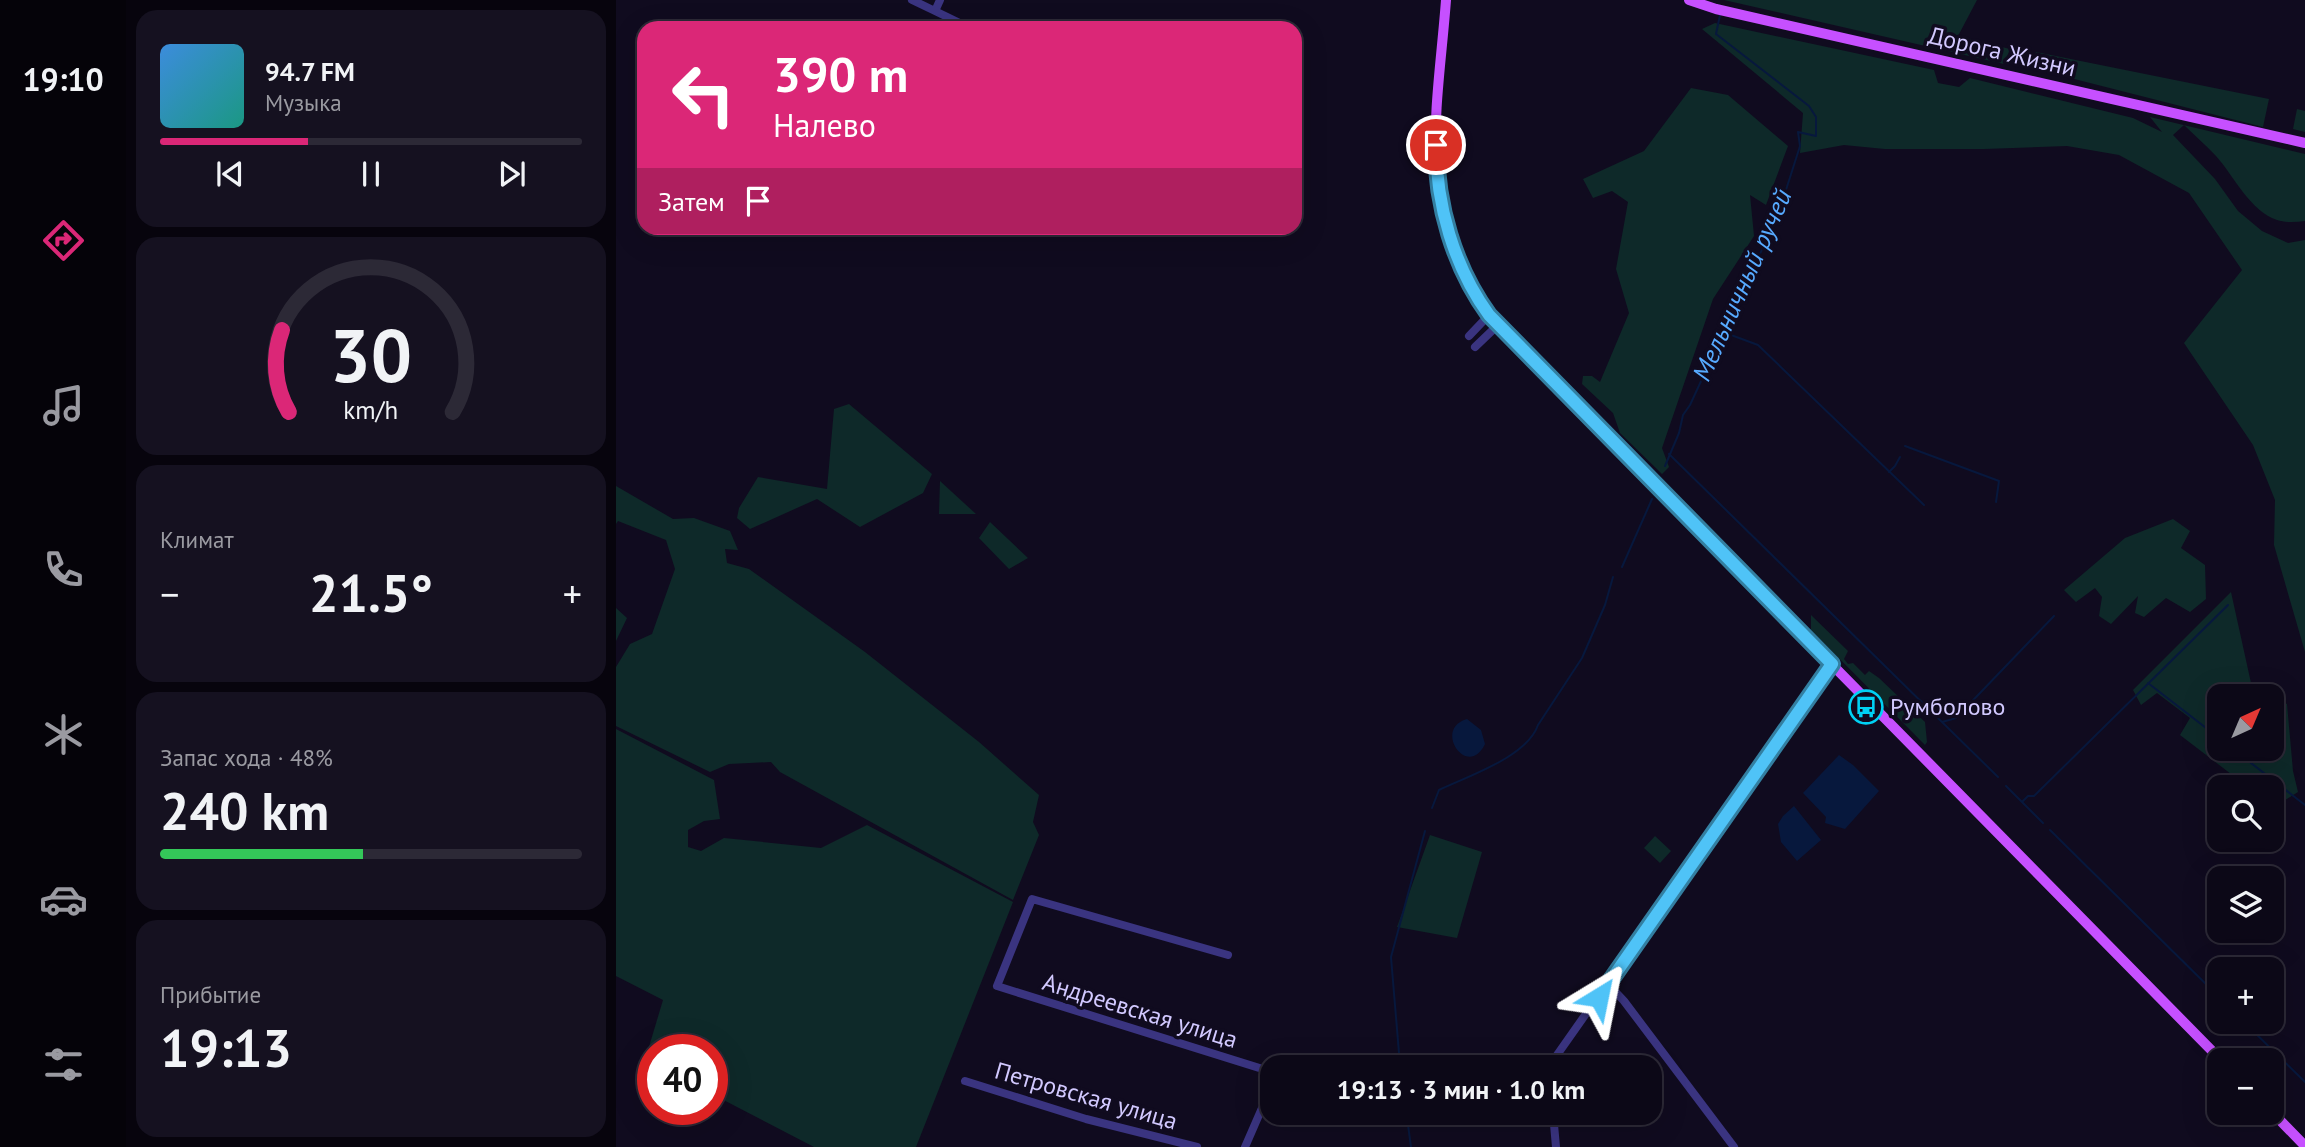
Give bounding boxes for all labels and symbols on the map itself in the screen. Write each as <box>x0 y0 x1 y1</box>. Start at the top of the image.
street label: Дорога Жизни <box>1925 19 2079 84</box>
pin <box>1406 115 1466 175</box>
water label: Мельничный ручей <box>1684 184 1799 386</box>
north arrow <box>2207 684 2284 761</box>
bus stop icon: Румболово <box>1847 688 1885 726</box>
place label: Румболово <box>1890 691 2005 722</box>
position arrow <box>1562 960 1636 1034</box>
street label: Андреевская улица <box>1039 966 1241 1055</box>
speed limit sign: 40 <box>637 1034 728 1125</box>
street label: Петровская улица <box>991 1055 1181 1136</box>

